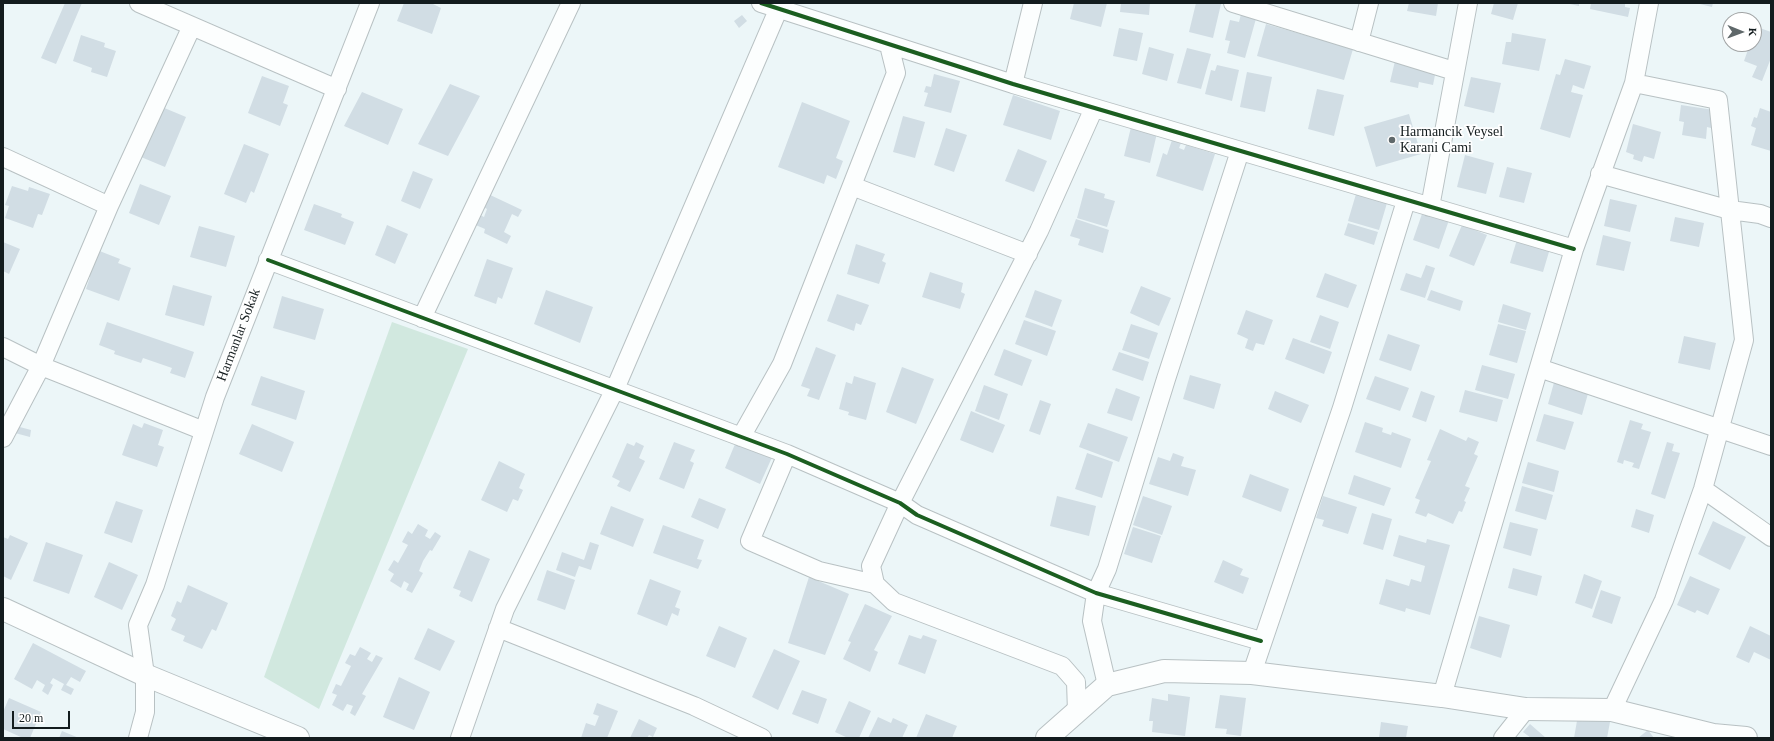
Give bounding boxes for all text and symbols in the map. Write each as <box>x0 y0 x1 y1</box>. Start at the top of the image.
north arrow <box>1722 12 1762 52</box>
text: K <box>1747 28 1759 37</box>
place label: Harmancik Veysel Karani Cami <box>1400 124 1503 156</box>
marker: Harmancik Veysel Karani Cami <box>1387 135 1397 145</box>
street label: Harmanlar Sokak <box>214 286 264 384</box>
scale bar <box>14 703 72 729</box>
text: 20 m <box>19 711 43 725</box>

